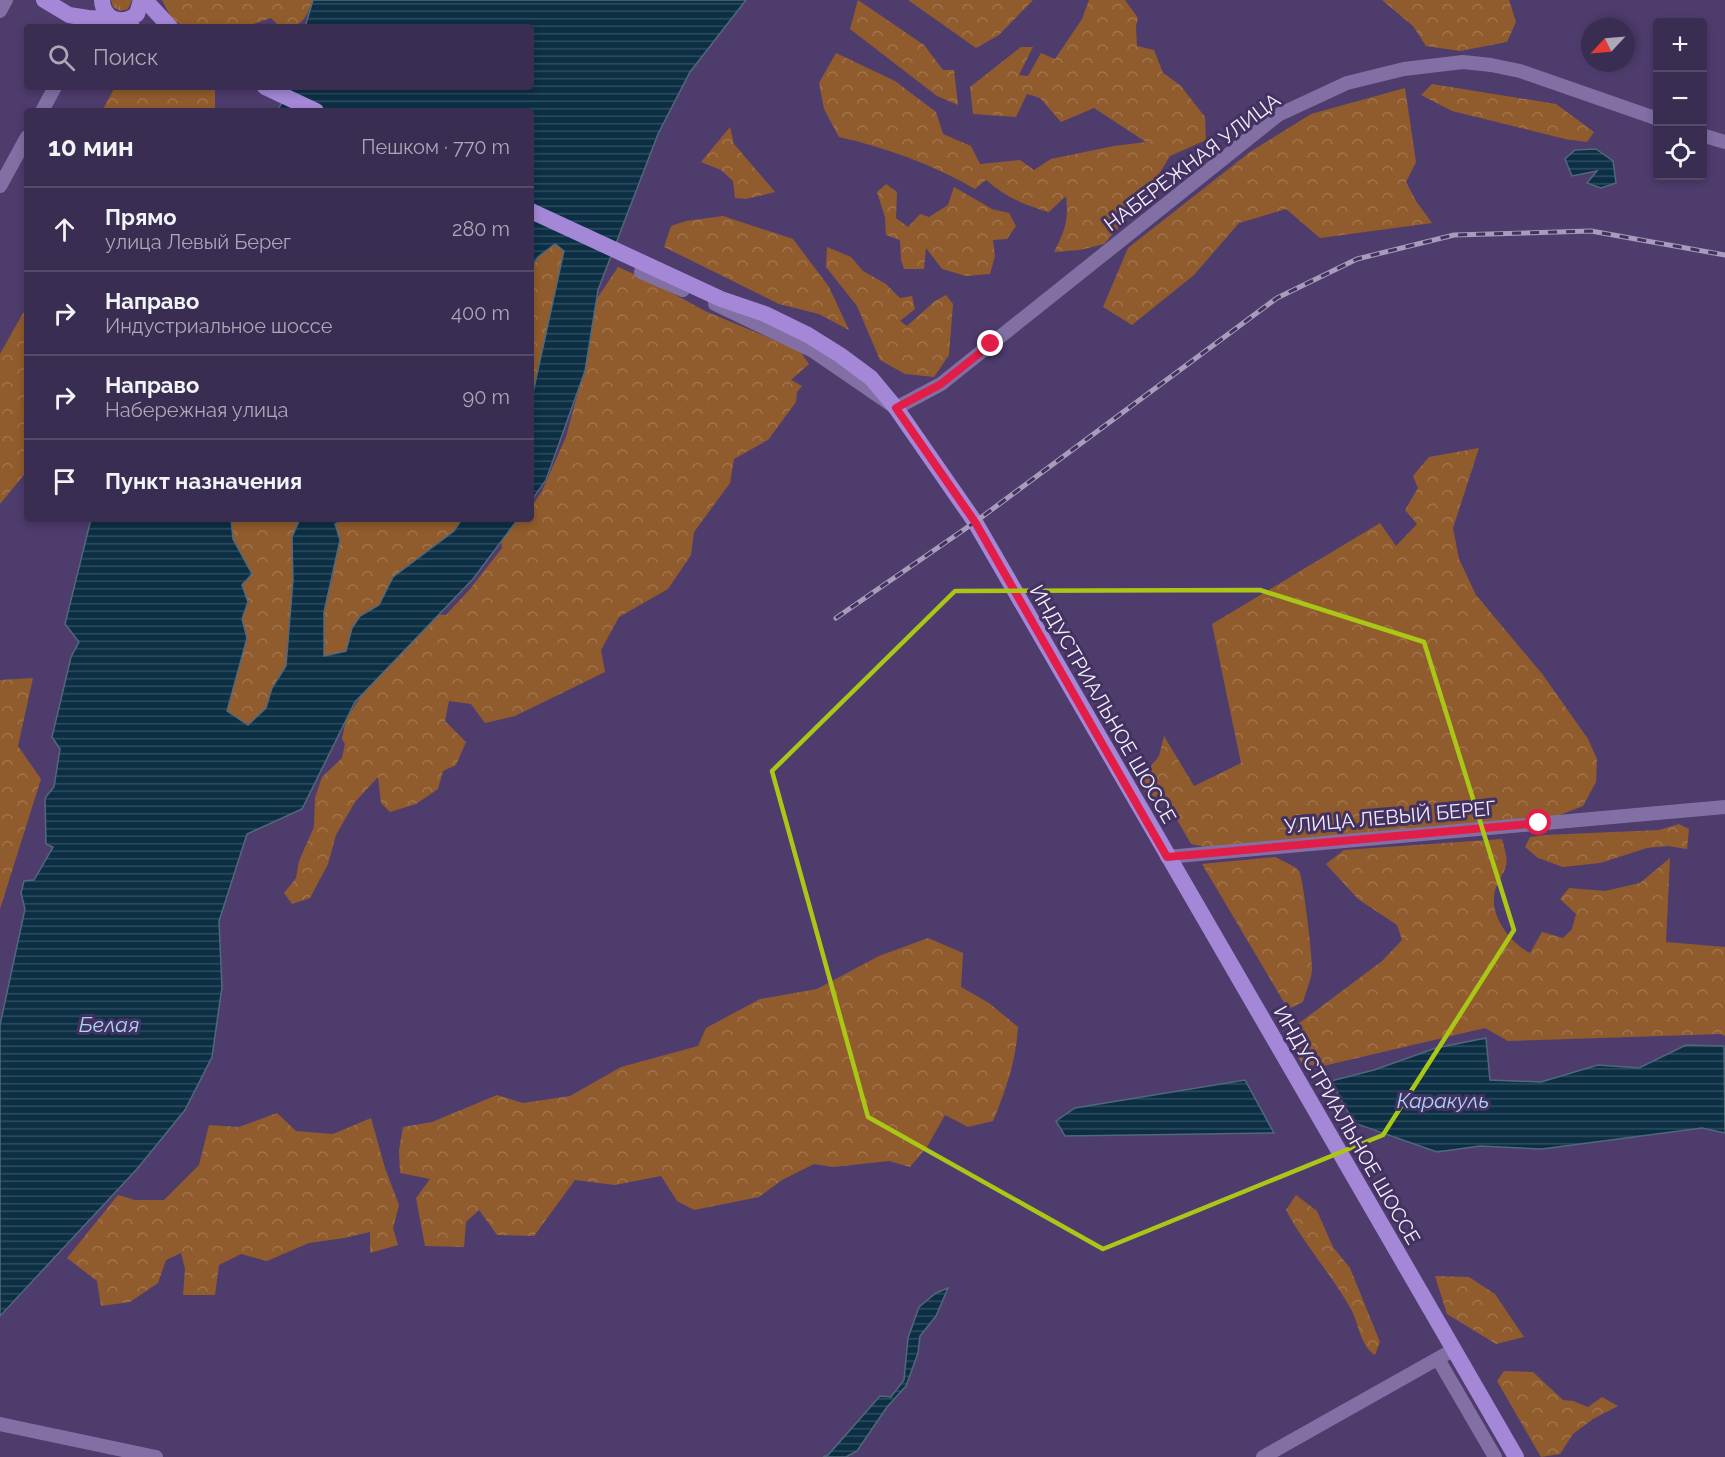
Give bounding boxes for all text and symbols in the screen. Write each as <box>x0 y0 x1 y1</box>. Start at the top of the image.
north arrow <box>1581 18 1635 72</box>
map controls <box>1653 18 1707 180</box>
button: + <box>1653 18 1707 72</box>
search box <box>24 24 534 90</box>
icon: search <box>45 41 78 74</box>
text: Поиск <box>93 44 158 70</box>
button: − <box>1653 72 1707 126</box>
street label: НАБЕРЕЖНАЯ УЛИЦА <box>1099 88 1285 236</box>
button: locate <box>1653 126 1707 180</box>
text: 10 мин <box>48 132 134 162</box>
text: Пешком · 770 m <box>361 135 510 159</box>
text: Прямо <box>105 204 177 230</box>
icon: ahead <box>48 213 81 246</box>
text: 280 m <box>452 217 510 241</box>
text: улица Левый Берег <box>105 230 291 254</box>
text: Направо <box>105 288 199 314</box>
icon: right <box>48 297 81 330</box>
text: 400 m <box>451 301 510 325</box>
text: Индустриальное шоссе <box>105 314 332 338</box>
route end <box>977 330 1003 356</box>
text: Направо <box>105 372 199 398</box>
icon: right <box>48 381 81 414</box>
text: 90 m <box>463 385 510 409</box>
text: Набережная улица <box>105 398 288 422</box>
icon: arrive <box>48 465 81 498</box>
text: Пункт назначения <box>105 468 302 494</box>
street label: ИНДУСТРИАЛЬНОЕ ШОССЕ <box>1025 580 1181 828</box>
street label: УЛИЦА ЛЕВЫЙ БЕРЕГ <box>1283 796 1497 838</box>
route start <box>1525 809 1551 835</box>
street label: ИНДУСТРИАЛЬНОЕ ШОССЕ <box>1269 1001 1425 1249</box>
water label: Белая <box>79 1012 139 1037</box>
water label: Каракуль <box>1397 1088 1489 1113</box>

